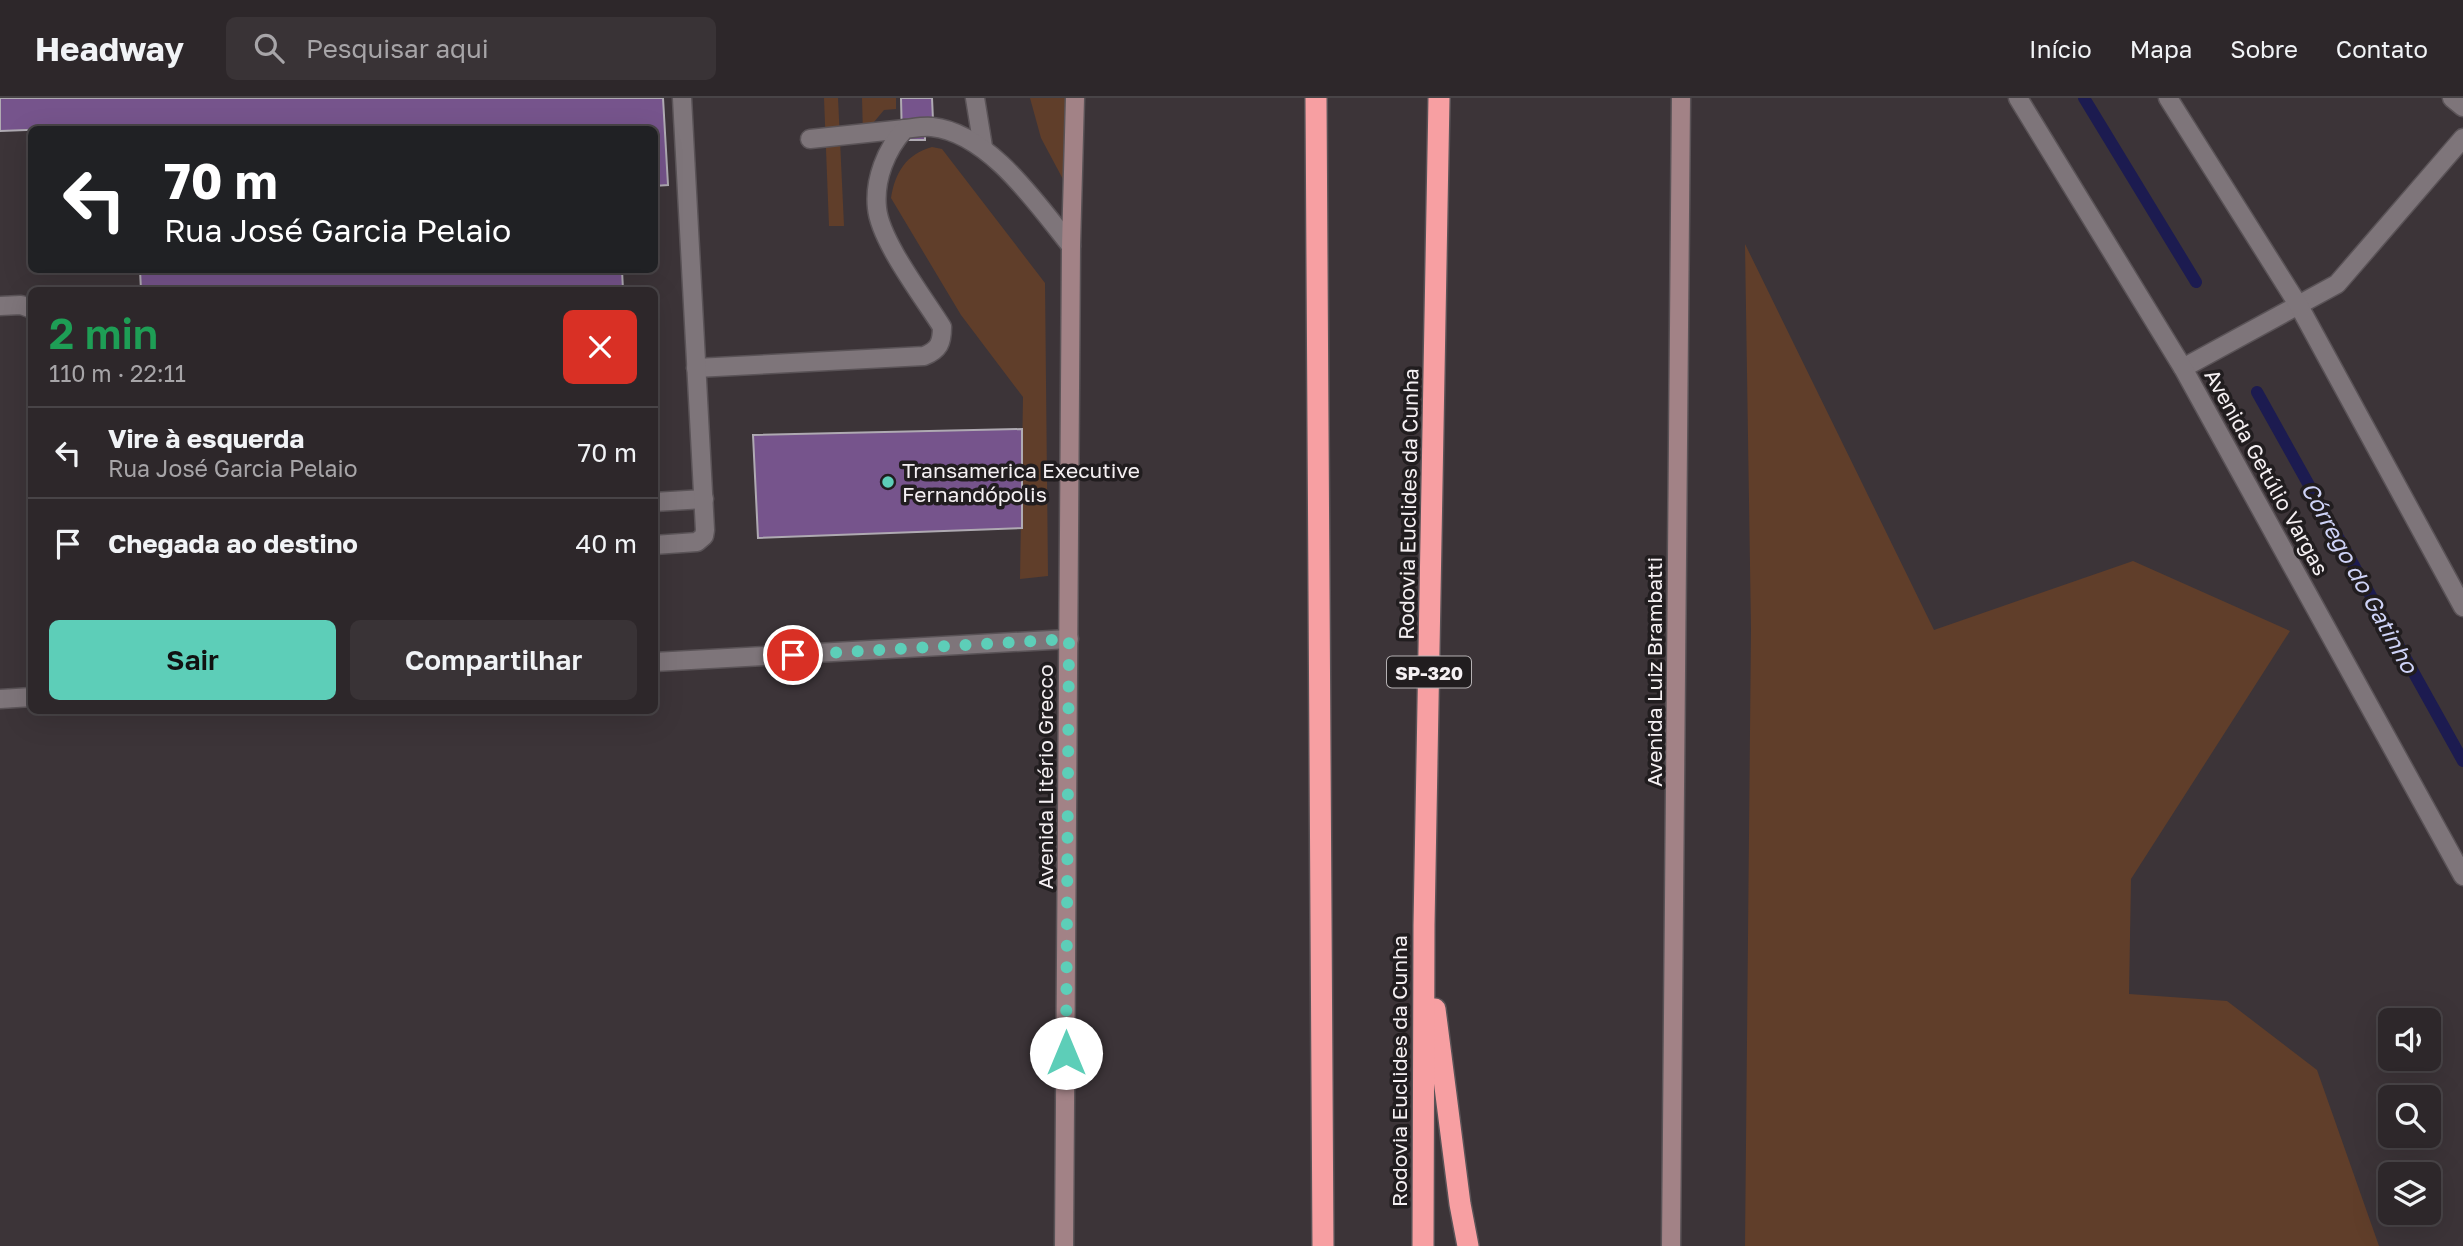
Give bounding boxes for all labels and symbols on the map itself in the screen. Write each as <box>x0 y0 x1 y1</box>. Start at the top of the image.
street label: Avenida Getúlio Vargas <box>2199 364 2335 580</box>
street label: Rodovia Euclides da Cunha <box>1393 368 1423 640</box>
place label: Transamerica Executive Fernandópolis <box>902 457 1140 507</box>
marker: Transamerica Executive Fernandópolis <box>880 474 896 490</box>
water label: Córrego do Gatinho <box>2296 476 2425 679</box>
street label: Avenida Luiz Brambatti <box>1641 557 1667 787</box>
pin <box>763 625 823 685</box>
road number: SP-320 <box>1387 656 1471 688</box>
street label: Avenida Litério Grecco <box>1032 664 1058 890</box>
street label: Rodovia Euclides da Cunha <box>1386 935 1412 1207</box>
position arrow <box>1029 1016 1103 1090</box>

